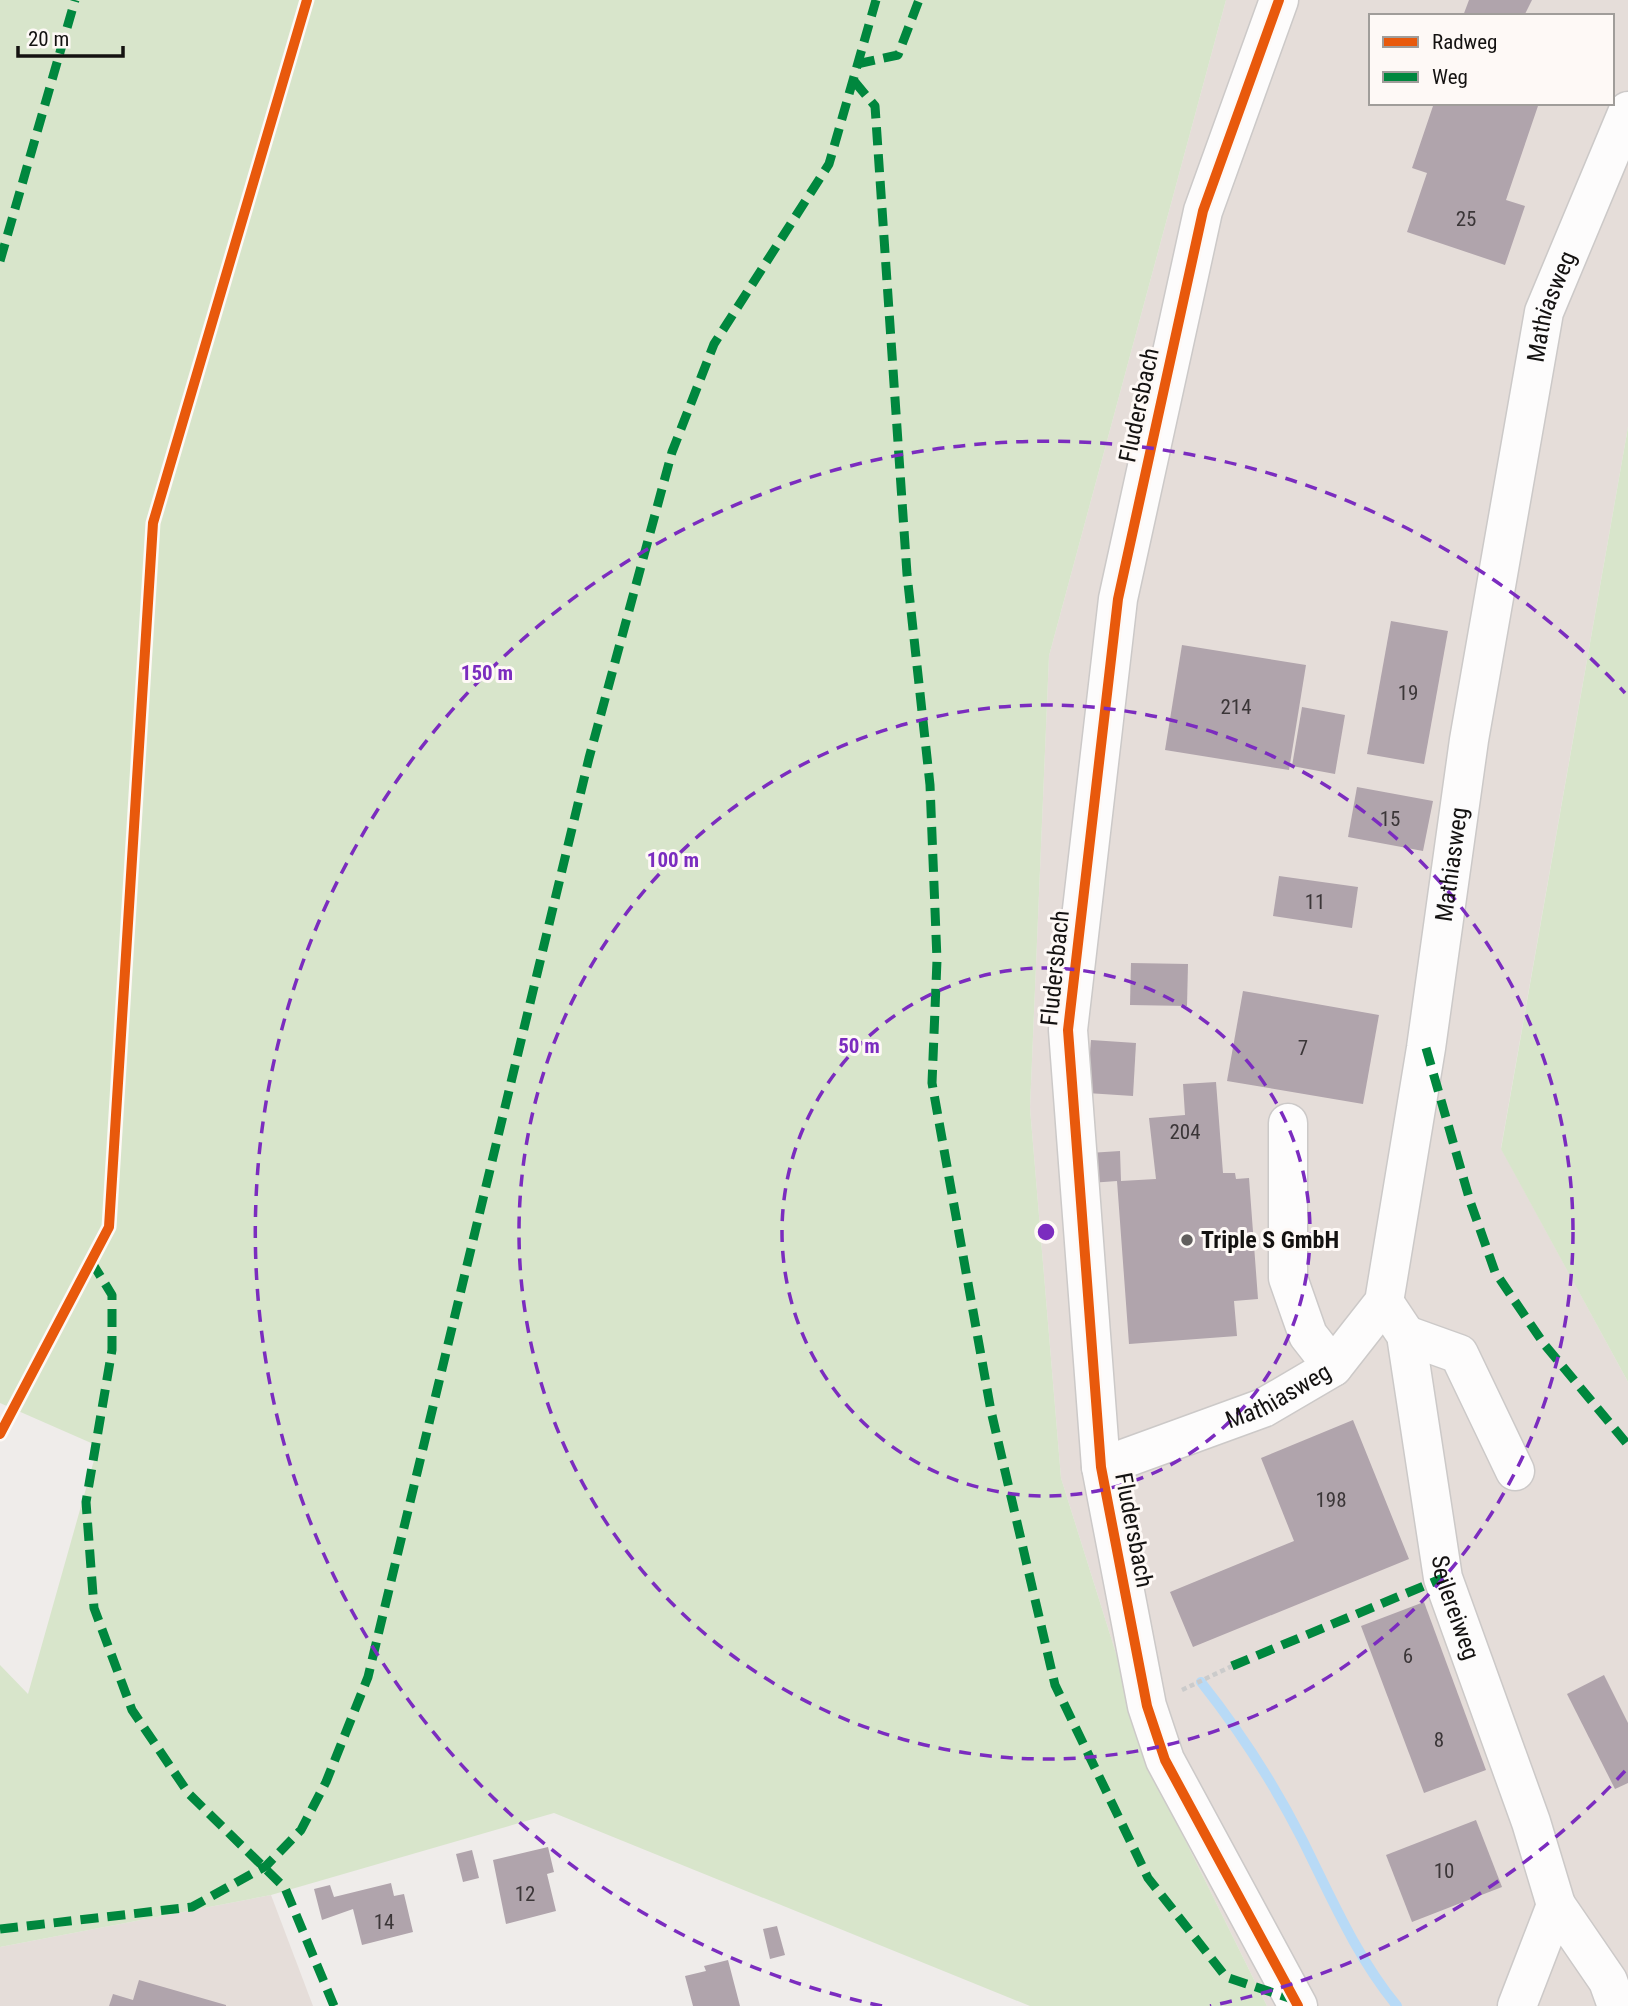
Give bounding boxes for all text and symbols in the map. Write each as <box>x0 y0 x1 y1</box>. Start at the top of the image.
scale bar <box>18 14 122 58</box>
legend <box>1369 14 1614 105</box>
text: 20 m <box>28 27 69 51</box>
text: Radweg <box>1432 30 1497 54</box>
text: Weg <box>1432 65 1468 89</box>
house number: 25 <box>1456 207 1476 231</box>
street label: Mathiasweg <box>1521 247 1582 364</box>
street label: Fludersbach <box>1113 345 1165 465</box>
text: 150 m <box>461 661 513 685</box>
house number: 19 <box>1398 681 1418 705</box>
house number: 214 <box>1220 695 1252 719</box>
street label: Mathiasweg <box>1430 805 1473 923</box>
house number: 15 <box>1380 807 1400 831</box>
text: 100 m <box>647 848 699 872</box>
house number: 11 <box>1305 890 1325 914</box>
street label: Fludersbach <box>1035 909 1075 1027</box>
text: 50 m <box>838 1034 880 1058</box>
house number: 7 <box>1298 1036 1308 1060</box>
house number: 204 <box>1169 1120 1201 1144</box>
centre of rings <box>1034 1220 1058 1244</box>
place label: Triple S GmbH <box>1201 1226 1339 1254</box>
marker: Triple S GmbH <box>1179 1232 1195 1248</box>
street label: Mathiasweg <box>1222 1357 1336 1434</box>
street label: Fludersbach <box>1109 1470 1159 1590</box>
house number: 198 <box>1315 1488 1347 1512</box>
street label: Seilereiweg <box>1426 1553 1485 1663</box>
house number: 6 <box>1403 1644 1413 1668</box>
house number: 8 <box>1434 1728 1444 1752</box>
house number: 10 <box>1434 1859 1454 1883</box>
house number: 12 <box>515 1882 535 1906</box>
house number: 14 <box>374 1910 394 1934</box>

